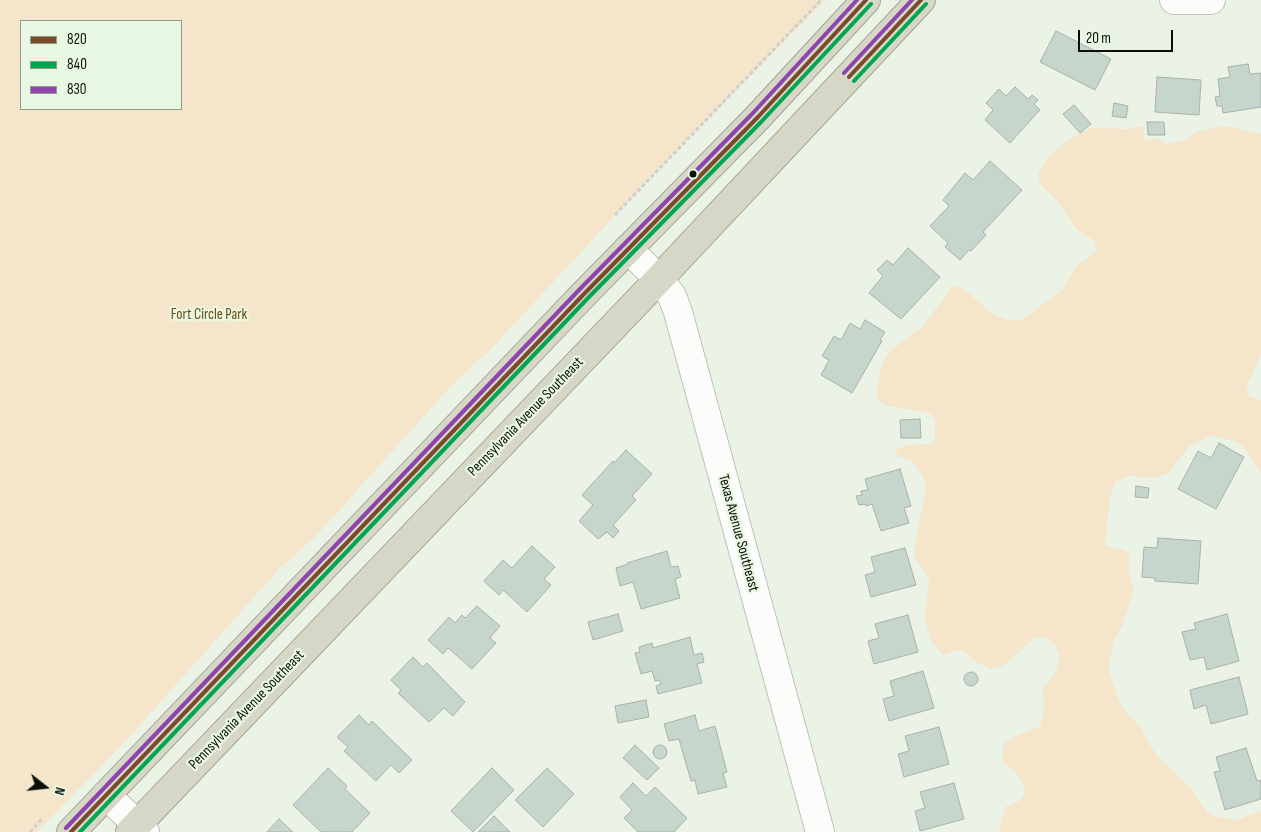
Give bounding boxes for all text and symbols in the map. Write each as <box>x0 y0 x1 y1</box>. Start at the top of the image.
legend <box>20 20 182 110</box>
scale bar <box>1081 20 1176 52</box>
text: 20 m <box>1086 29 1111 48</box>
text: 820 <box>67 30 87 49</box>
text: 840 <box>67 55 87 74</box>
text: 830 <box>67 80 87 99</box>
unlabelled marker <box>688 169 698 179</box>
park label: Fort Circle Park <box>171 306 247 324</box>
street label: Pennsylvania Avenue Southeast <box>464 354 588 480</box>
street label: Texas Avenue Southeast <box>714 472 762 594</box>
street label: Pennsylvania Avenue Southeast <box>185 647 309 773</box>
north arrow <box>20 762 70 812</box>
text: N <box>51 785 69 797</box>

